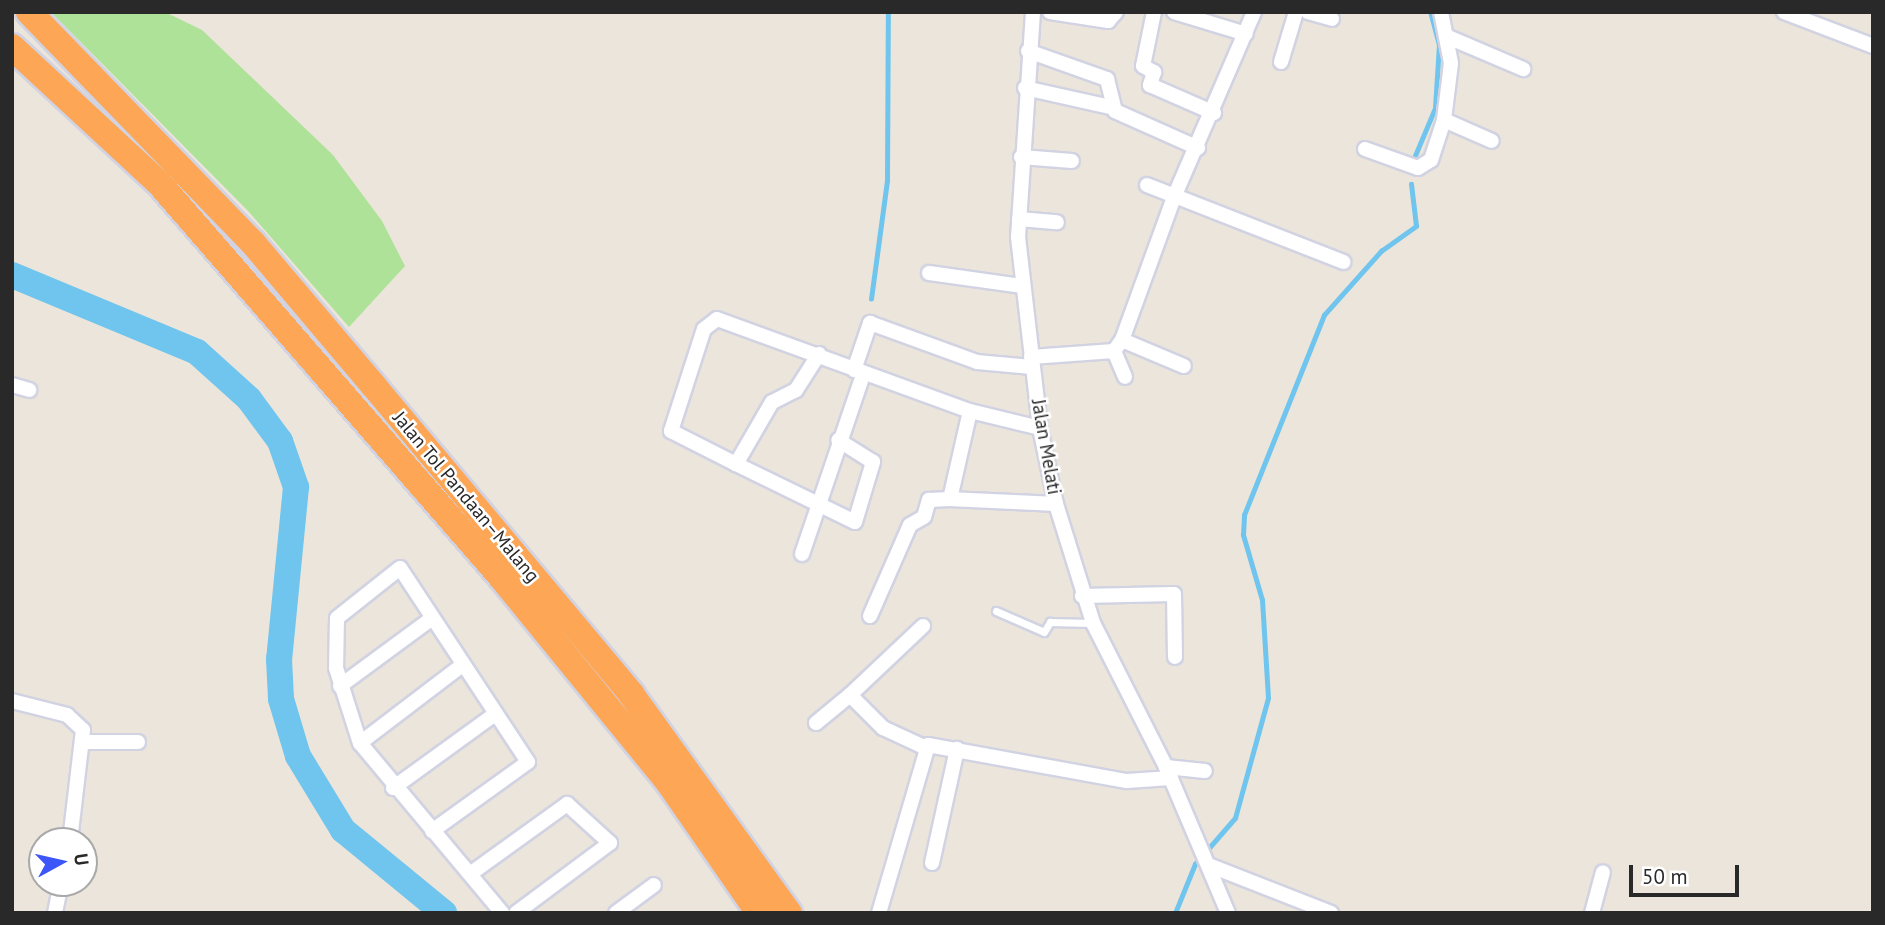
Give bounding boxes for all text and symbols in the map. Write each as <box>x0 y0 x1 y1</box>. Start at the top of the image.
street label: Jalan Melati <box>1026 397 1066 497</box>
street label: Jalan Tol Pandaan–Malang <box>388 407 544 587</box>
north arrow <box>28 827 98 897</box>
text: U <box>69 852 95 867</box>
scale bar <box>1633 852 1743 896</box>
text: 50 m <box>1642 863 1688 890</box>

